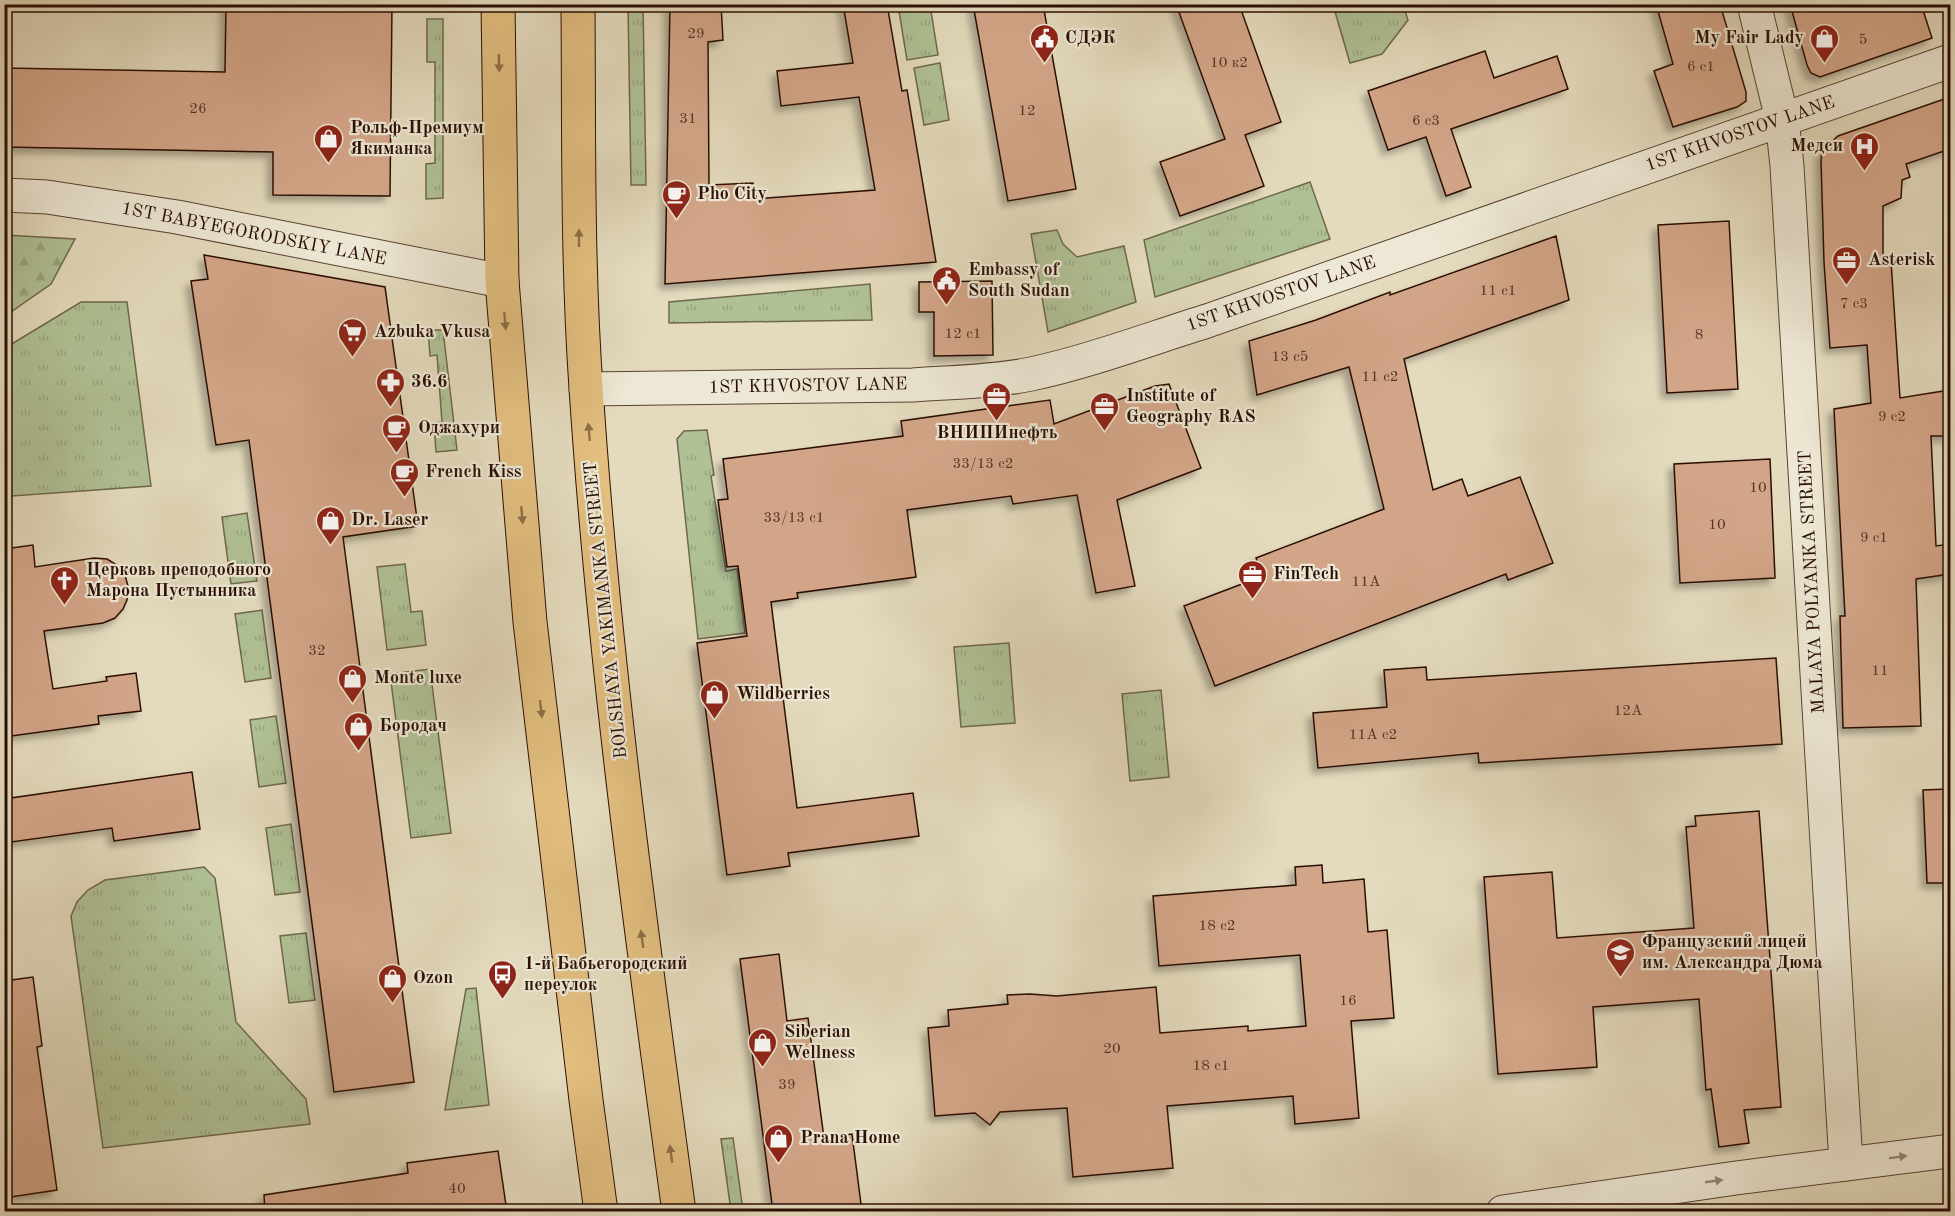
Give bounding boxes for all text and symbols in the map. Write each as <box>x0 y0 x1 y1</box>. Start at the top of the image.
public building icon: СДЭК <box>1028 22 1060 64</box>
shop icon: My Fair Lady <box>1809 22 1841 64</box>
house number: 29 <box>687 27 705 42</box>
place label: СДЭК <box>1065 29 1115 47</box>
place label: My Fair Lady <box>1694 29 1804 47</box>
house number: 5 <box>1859 33 1867 48</box>
one-way arrow <box>494 53 504 72</box>
house number: 10 к2 <box>1210 56 1248 71</box>
house number: 6 с1 <box>1687 60 1715 75</box>
street label: 1ST KHVOSTOV LANE <box>1643 93 1837 175</box>
house number: 26 <box>189 102 207 117</box>
house number: 12 <box>1018 104 1036 119</box>
house number: 31 <box>679 112 697 127</box>
house number: 6 с3 <box>1412 114 1440 129</box>
place label: Рольф-Премиум Якиманка <box>350 119 484 158</box>
shop icon: Рольф-Премиум Якиманка <box>313 122 345 164</box>
hospital icon: Медси <box>1848 130 1880 172</box>
place label: Медси <box>1790 137 1843 155</box>
cafe icon: Pho City <box>660 178 692 220</box>
place label: Pho City <box>697 185 767 203</box>
street label: 1ST BABYEGORODSKIY LANE <box>120 199 388 269</box>
one-way arrow <box>574 228 584 247</box>
office icon: Asterisk <box>1831 244 1863 286</box>
place label: Asterisk <box>1868 251 1935 269</box>
street label: 1ST KHVOSTOV LANE <box>1184 253 1378 335</box>
place label: Embassy of South Sudan <box>968 261 1070 300</box>
public building icon: Embassy of South Sudan <box>931 264 963 306</box>
house number: 11 с1 <box>1480 284 1516 299</box>
house number: 7 с3 <box>1840 297 1868 312</box>
one-way arrow <box>500 311 510 330</box>
supermarket icon: Azbuka Vkusa <box>337 316 369 358</box>
place label: Azbuka Vkusa <box>374 323 490 341</box>
house number: 12 с1 <box>945 327 981 342</box>
house number: 8 <box>1695 328 1703 343</box>
house number: 13 с5 <box>1272 350 1308 365</box>
pharmacy icon: 36.6 <box>374 366 406 408</box>
house number: 11 с2 <box>1362 370 1398 385</box>
place label: 36.6 <box>411 373 447 391</box>
street label: 1ST KHVOSTOV LANE <box>708 375 908 397</box>
office icon: ВНИПИнефть <box>981 380 1013 422</box>
place label: Institute of Geography RAS <box>1126 387 1256 426</box>
office icon: Institute of Geography RAS <box>1089 390 1121 432</box>
house number: 9 с2 <box>1878 410 1906 425</box>
cafe icon: Оджахури <box>381 412 413 454</box>
place label: Оджахури <box>418 419 500 437</box>
one-way arrow <box>584 423 594 442</box>
place label: ВНИПИнефть <box>937 424 1058 443</box>
street label: MALAYA POLYANKA STREET <box>1796 450 1828 714</box>
cafe icon: French Kiss <box>388 456 420 498</box>
house number: 33/13 с2 <box>953 457 1014 472</box>
street label: BOLSHAYA YAKIMANKA STREET <box>581 460 631 760</box>
place label: French Kiss <box>425 463 522 481</box>
house number: 10 <box>1749 481 1767 496</box>
shop icon: Dr. Laser <box>314 504 346 546</box>
one-way arrow <box>517 506 526 525</box>
place label: Dr. Laser <box>351 511 428 529</box>
house number: 33/13 с1 <box>764 511 825 526</box>
house number: 10 <box>1708 518 1726 533</box>
house number: 9 с1 <box>1860 531 1888 546</box>
office icon: FinTech <box>1236 558 1268 600</box>
place label: Церковь преподобного Марона Пустынника <box>86 561 271 600</box>
church icon: Церковь преподобного Марона Пустынника <box>49 564 81 606</box>
place label: FinTech <box>1273 565 1339 583</box>
house number: 11А <box>1352 575 1381 590</box>
house number: 32 <box>308 644 326 659</box>
shop icon: Monte luxe <box>337 662 369 704</box>
house number: 11 <box>1871 664 1889 679</box>
place label: Monte luxe <box>374 669 462 687</box>
shop icon: Wildberries <box>699 678 731 720</box>
place label: Wildberries <box>736 685 830 703</box>
one-way arrow <box>536 700 545 719</box>
house number: 12А <box>1614 704 1643 719</box>
shop icon: Бородач <box>342 710 374 752</box>
place label: Бородач <box>379 717 447 735</box>
house number: 11А с2 <box>1349 728 1397 743</box>
house number: 18 с2 <box>1199 919 1235 934</box>
one-way arrow <box>637 930 647 949</box>
place label: Французский лицей им. Александра Дюма <box>1642 933 1823 972</box>
school or university icon: Французский лицей им. Александра Дюма <box>1605 936 1637 978</box>
place label: 1-й Бабьегородский переулок <box>524 955 687 994</box>
bus stop icon: 1-й Бабьегородский переулок <box>487 958 519 1000</box>
shop icon: Ozon <box>376 962 408 1004</box>
place label: Ozon <box>413 969 453 987</box>
house number: 16 <box>1339 994 1357 1009</box>
place label: Siberian Wellness <box>784 1023 855 1062</box>
shop icon: Siberian Wellness <box>747 1026 779 1068</box>
house number: 20 <box>1103 1042 1121 1057</box>
house number: 18 с1 <box>1193 1059 1229 1074</box>
house number: 39 <box>778 1078 796 1093</box>
shop icon: Prana Home <box>763 1122 795 1164</box>
place label: Prana Home <box>800 1129 901 1147</box>
one-way arrow <box>666 1144 675 1163</box>
one-way arrow <box>1889 1152 1908 1162</box>
one-way arrow <box>1705 1177 1724 1186</box>
house number: 40 <box>448 1182 466 1197</box>

